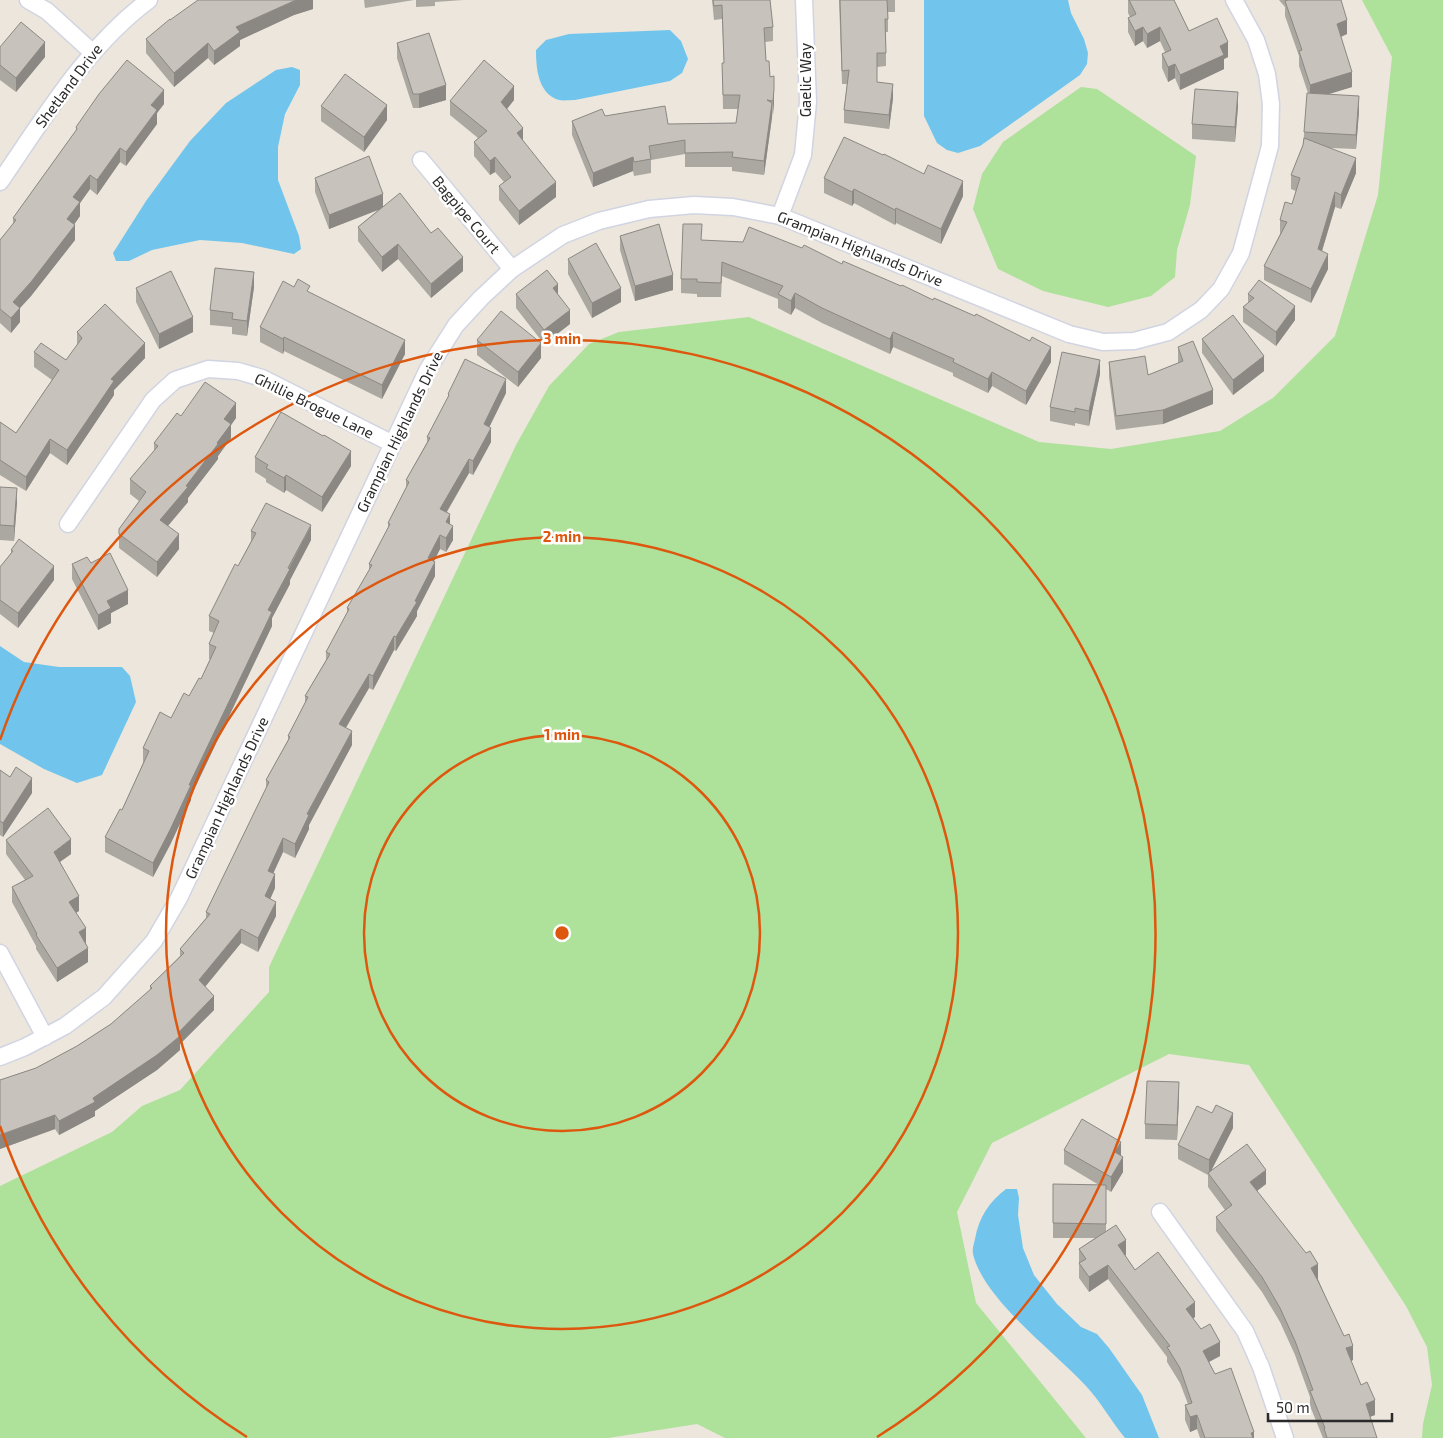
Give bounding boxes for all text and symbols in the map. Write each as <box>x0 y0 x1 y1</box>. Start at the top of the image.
street label: Shetland Drive <box>31 40 105 131</box>
street label: Gaelic Way <box>796 43 814 117</box>
street label: Bagpipe Court <box>429 172 505 257</box>
street label: Grampian Highlands Drive <box>775 207 946 290</box>
text: 3 min <box>543 329 581 347</box>
street label: Grampian Highlands Drive <box>352 348 446 515</box>
street label: Ghillie Brogue Lane <box>252 368 377 442</box>
text: 2 min <box>543 527 581 545</box>
street label: Grampian Highlands Drive <box>181 714 272 882</box>
text: 1 min <box>544 725 580 743</box>
centre of rings <box>553 924 571 942</box>
scale bar <box>1268 1390 1392 1422</box>
text: 50 m <box>1276 1398 1310 1416</box>

